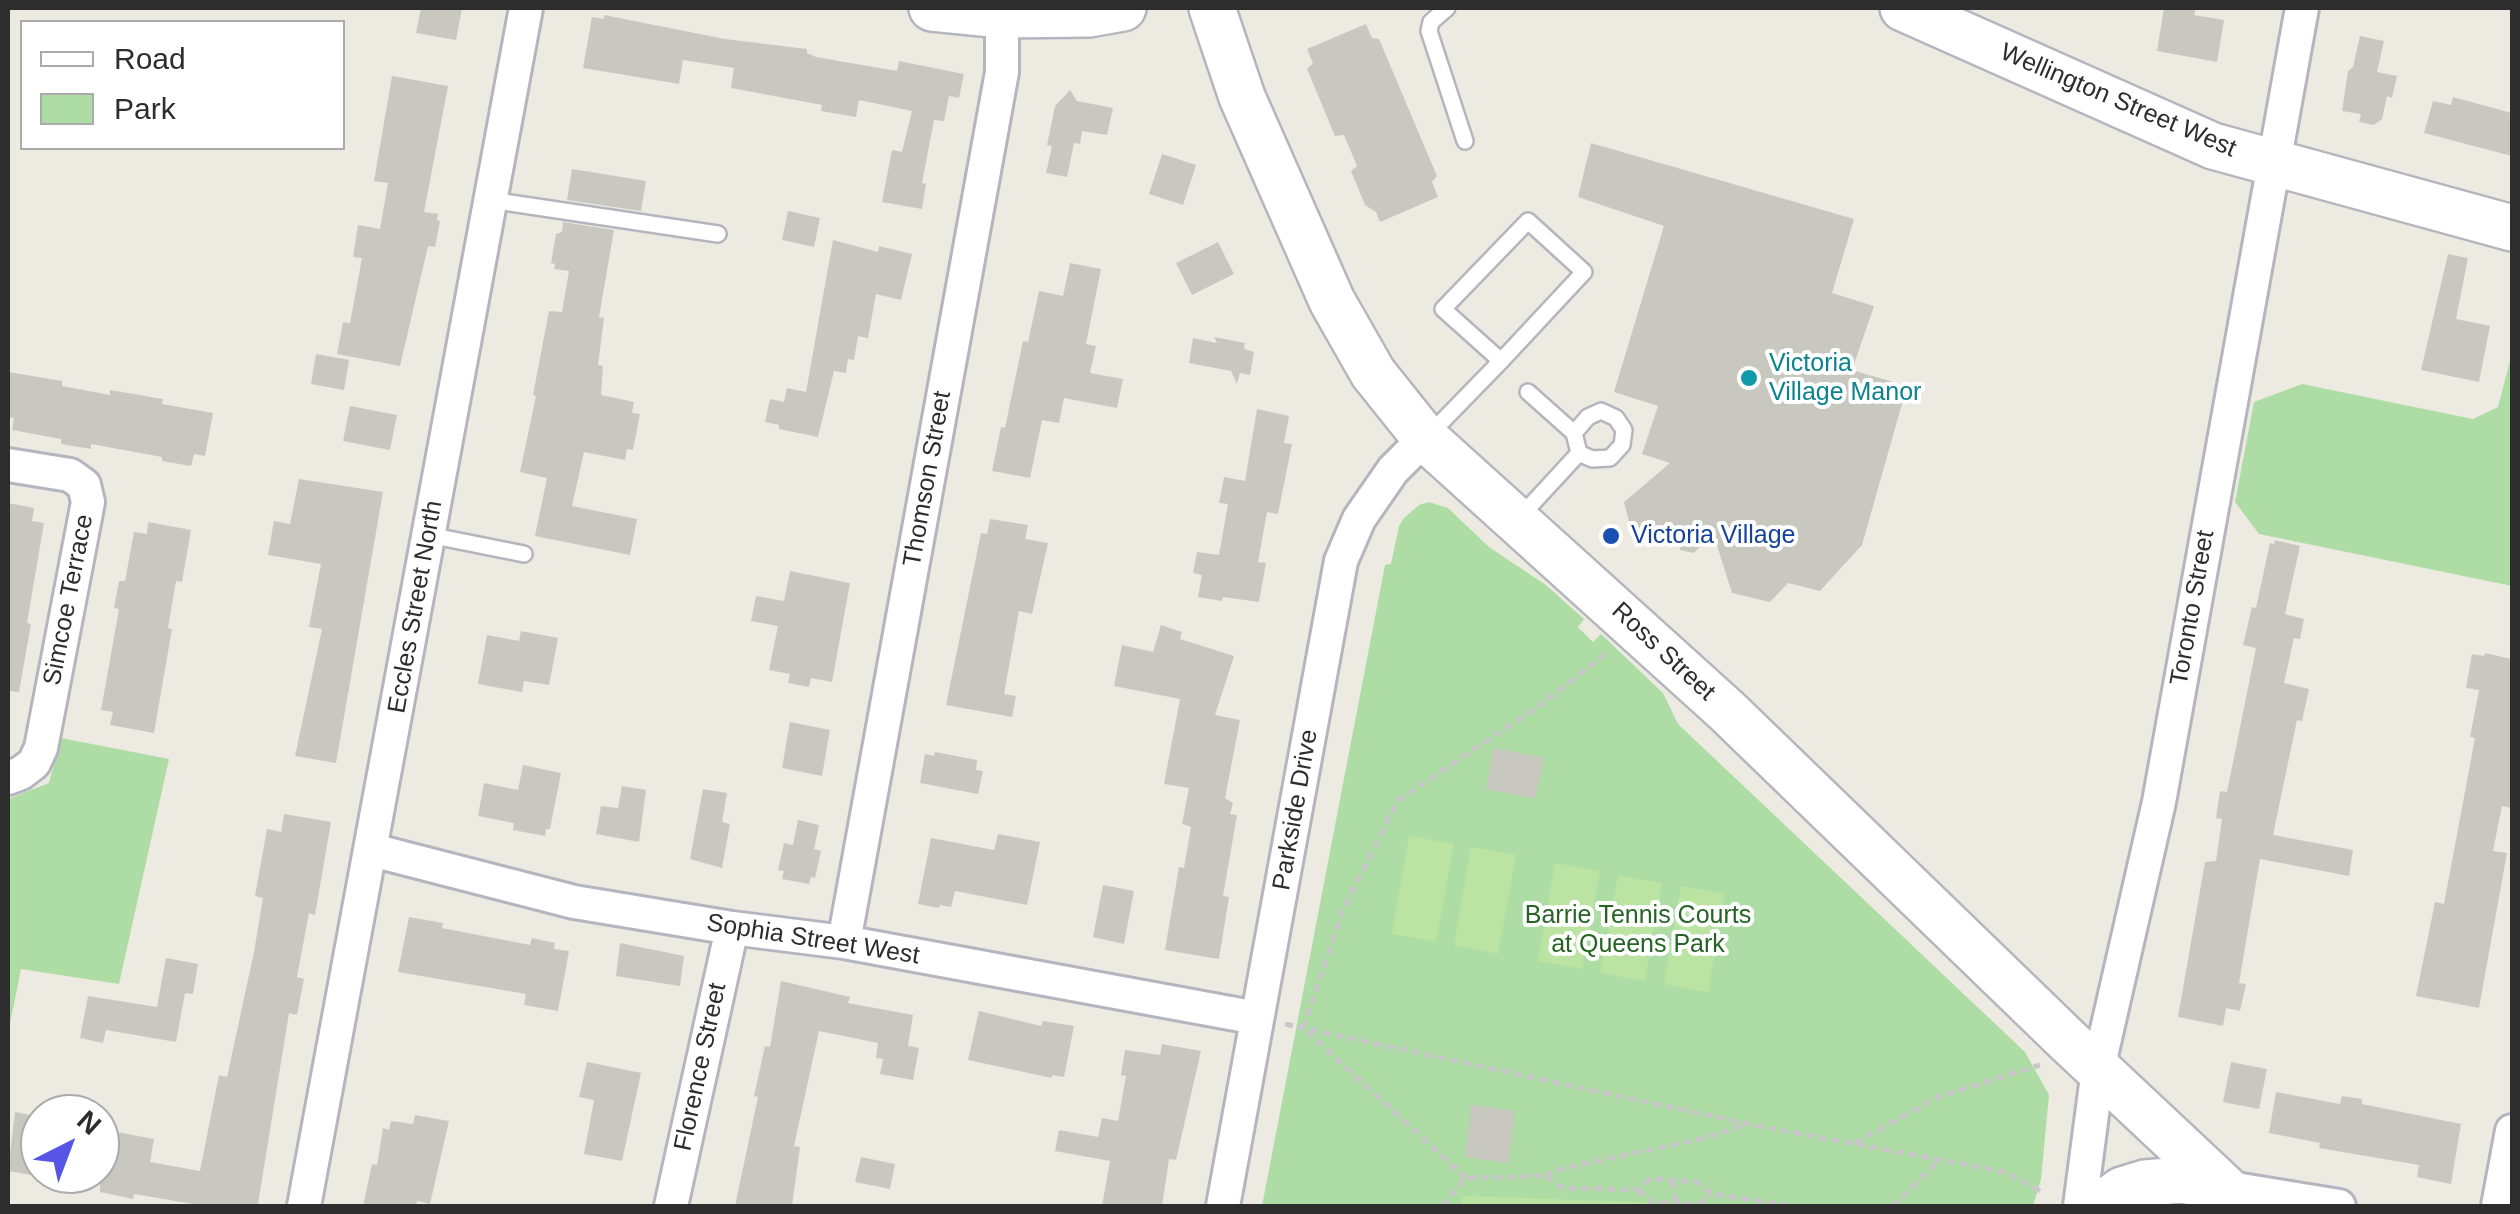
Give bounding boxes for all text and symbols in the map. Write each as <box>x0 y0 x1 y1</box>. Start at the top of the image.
legend <box>20 20 345 150</box>
street label: Wellington Street West <box>1996 38 2240 164</box>
text: Road <box>114 42 186 75</box>
text: Park <box>114 92 176 125</box>
place label: Victoria Village Manor <box>1769 349 1921 408</box>
marker: Victoria Village Manor <box>1738 367 1760 389</box>
street label: Thomson Street <box>898 389 958 569</box>
street label: Eccles Street North <box>383 498 449 716</box>
street label: Simcoe Terrace <box>38 512 100 688</box>
place label: Victoria Village <box>1631 521 1795 551</box>
marker: Victoria Village <box>1600 525 1622 547</box>
street label: Toronto Street <box>2165 528 2221 688</box>
street label: Ross Street <box>1605 596 1721 708</box>
street label: Parkside Drive <box>1267 727 1325 893</box>
park label: Barrie Tennis Courts at Queens Park <box>1525 901 1751 960</box>
street label: Sophia Street West <box>705 908 921 972</box>
street label: Florence Street <box>669 980 733 1154</box>
north arrow <box>20 1094 120 1194</box>
text: N <box>71 1105 107 1141</box>

